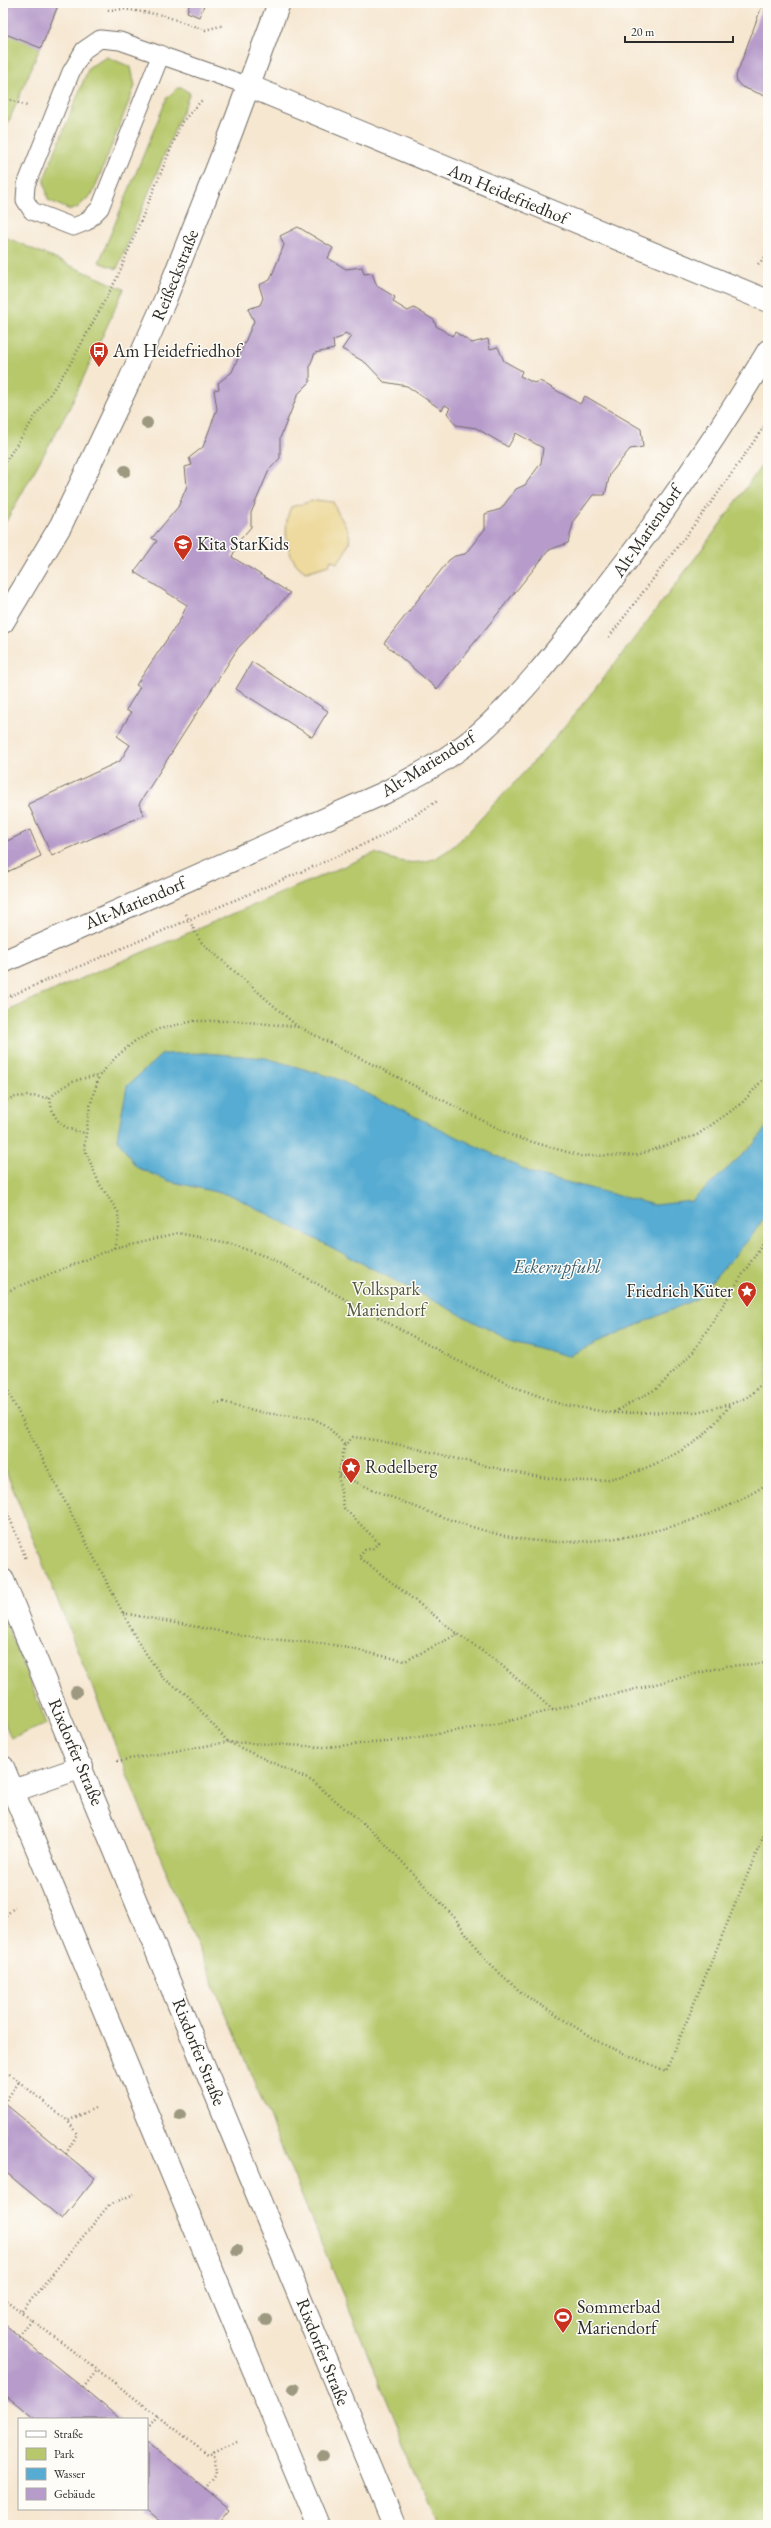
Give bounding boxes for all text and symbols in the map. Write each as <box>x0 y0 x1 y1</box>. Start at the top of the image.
scale bar <box>625 18 733 44</box>
text: 20 m <box>631 24 655 40</box>
street label: Am Heidefriedhof <box>444 158 574 230</box>
street label: Reißeckstraße <box>146 226 203 324</box>
place label: Am Heidefriedhof <box>112 339 243 362</box>
bus stop icon: Am Heidefriedhof <box>88 340 110 368</box>
street label: Alt-Mariendorf <box>606 478 688 582</box>
place label: Kita StarKids <box>197 532 289 555</box>
school or university icon: Kita StarKids <box>172 533 194 561</box>
street label: Alt-Mariendorf <box>375 724 481 802</box>
street label: Alt-Mariendorf <box>80 870 191 934</box>
water label: Eckernpfuhl <box>513 1254 601 1279</box>
park label: Volkspark Mariendorf <box>346 1277 428 1321</box>
place label: Friedrich Küter <box>626 1279 733 1302</box>
place icon: Friedrich Küter <box>736 1280 758 1308</box>
place label: Rodelberg <box>365 1455 437 1478</box>
place icon: Rodelberg <box>340 1456 362 1484</box>
street label: Rixdorfer Straße <box>44 1695 109 1809</box>
street label: Rixdorfer Straße <box>167 1995 231 2109</box>
street label: Rixdorfer Straße <box>291 2295 355 2409</box>
place label: Sommerbad Mariendorf <box>577 2295 661 2339</box>
sports icon: Sommerbad Mariendorf <box>552 2306 574 2334</box>
legend <box>18 2418 148 2510</box>
text: Straße <box>54 2426 83 2442</box>
text: Park <box>54 2446 75 2462</box>
text: Wasser <box>54 2466 85 2482</box>
text: Gebäude <box>54 2486 96 2502</box>

